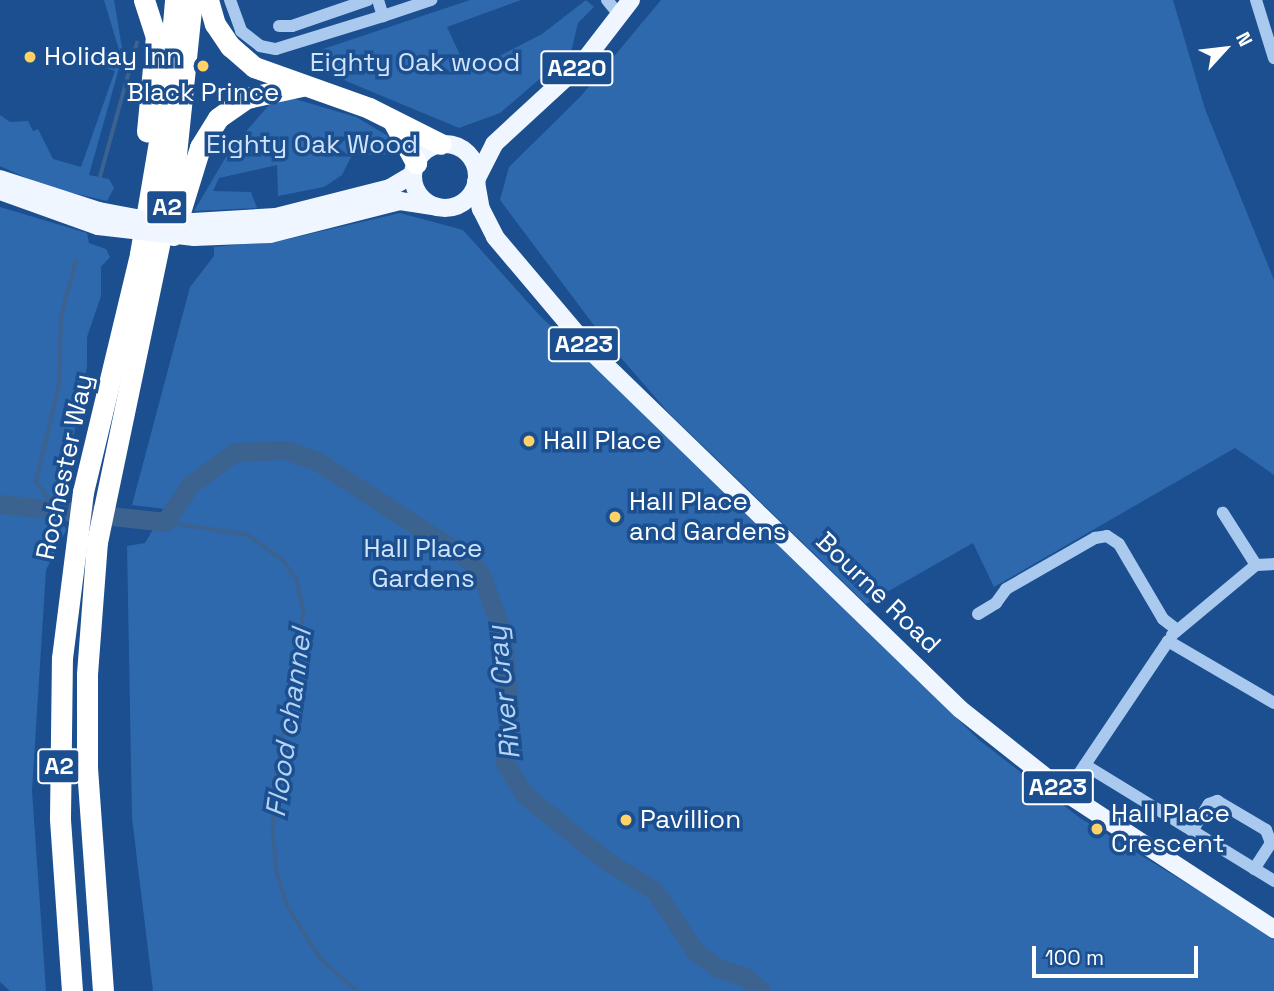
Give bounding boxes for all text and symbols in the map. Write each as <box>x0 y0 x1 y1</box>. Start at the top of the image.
north arrow <box>1190 14 1260 84</box>
text: N <box>1230 28 1258 51</box>
place label: Holiday Inn <box>44 41 182 73</box>
park label: Eighty Oak wood <box>310 47 520 79</box>
road number: A220 <box>540 47 614 88</box>
marker: Holiday Inn <box>22 49 38 65</box>
marker: Black Prince <box>195 58 211 74</box>
place label: Black Prince <box>126 77 280 109</box>
park label: Eighty Oak Wood <box>206 129 418 161</box>
road number: A2 <box>144 187 190 228</box>
road number: A223 <box>547 324 621 365</box>
street label: Rochester Way <box>30 371 100 563</box>
place label: Hall Place <box>543 425 662 457</box>
marker: Hall Place <box>521 433 537 449</box>
place label: Hall Place and Gardens <box>629 486 787 548</box>
marker: Hall Place and Gardens <box>607 509 623 525</box>
street label: Bourne Road <box>809 526 947 660</box>
park label: Hall Place Gardens <box>364 533 482 594</box>
water label: River Cray <box>479 624 527 762</box>
water label: Flood channel <box>258 627 318 819</box>
road number: A2 <box>36 746 82 786</box>
road number: A223 <box>1021 766 1095 808</box>
place label: Hall Place Crescent <box>1111 798 1230 860</box>
place label: Pavillion <box>640 804 741 836</box>
marker: Pavillion <box>618 812 634 828</box>
marker: Hall Place Crescent <box>1089 821 1105 837</box>
scale bar <box>1036 932 1202 976</box>
text: 100 m <box>1045 944 1104 971</box>

